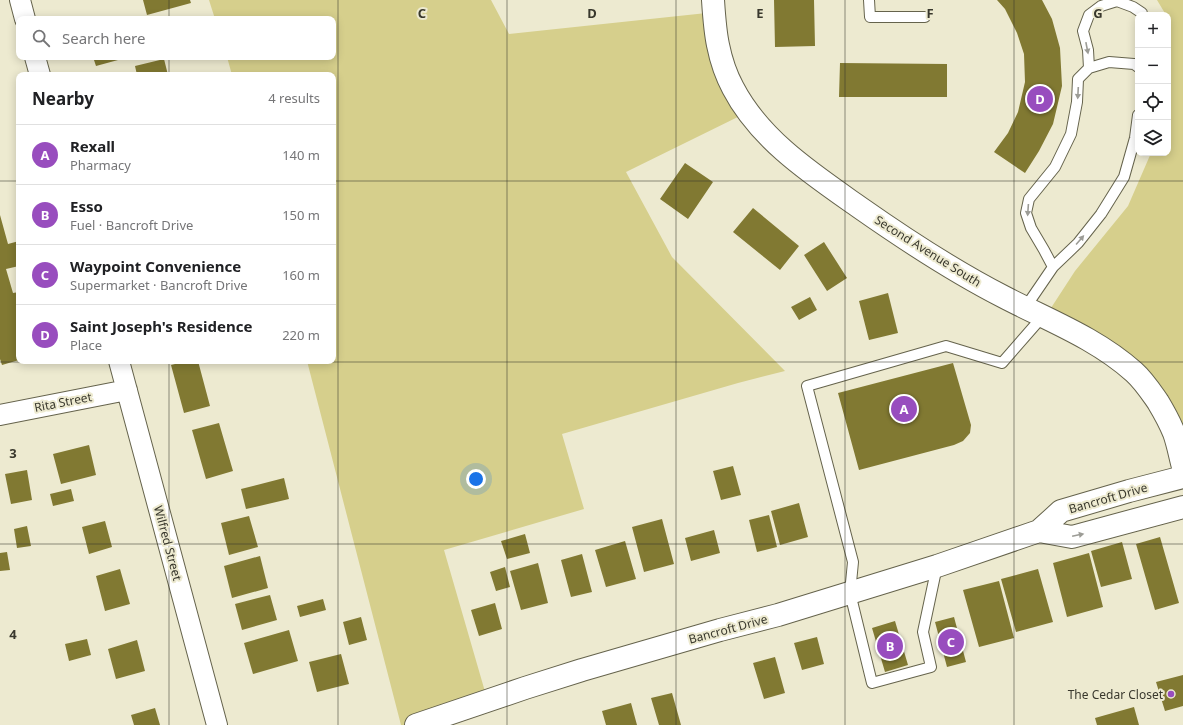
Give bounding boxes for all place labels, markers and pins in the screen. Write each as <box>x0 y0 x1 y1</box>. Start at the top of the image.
pin: D <box>1027 84 1053 114</box>
pin: A <box>891 394 917 424</box>
pin: C <box>938 627 964 657</box>
pin: B <box>877 631 903 661</box>
place label: The Cedar Closet <box>1068 686 1164 703</box>
marker: The Cedar Closet <box>1166 689 1176 699</box>

